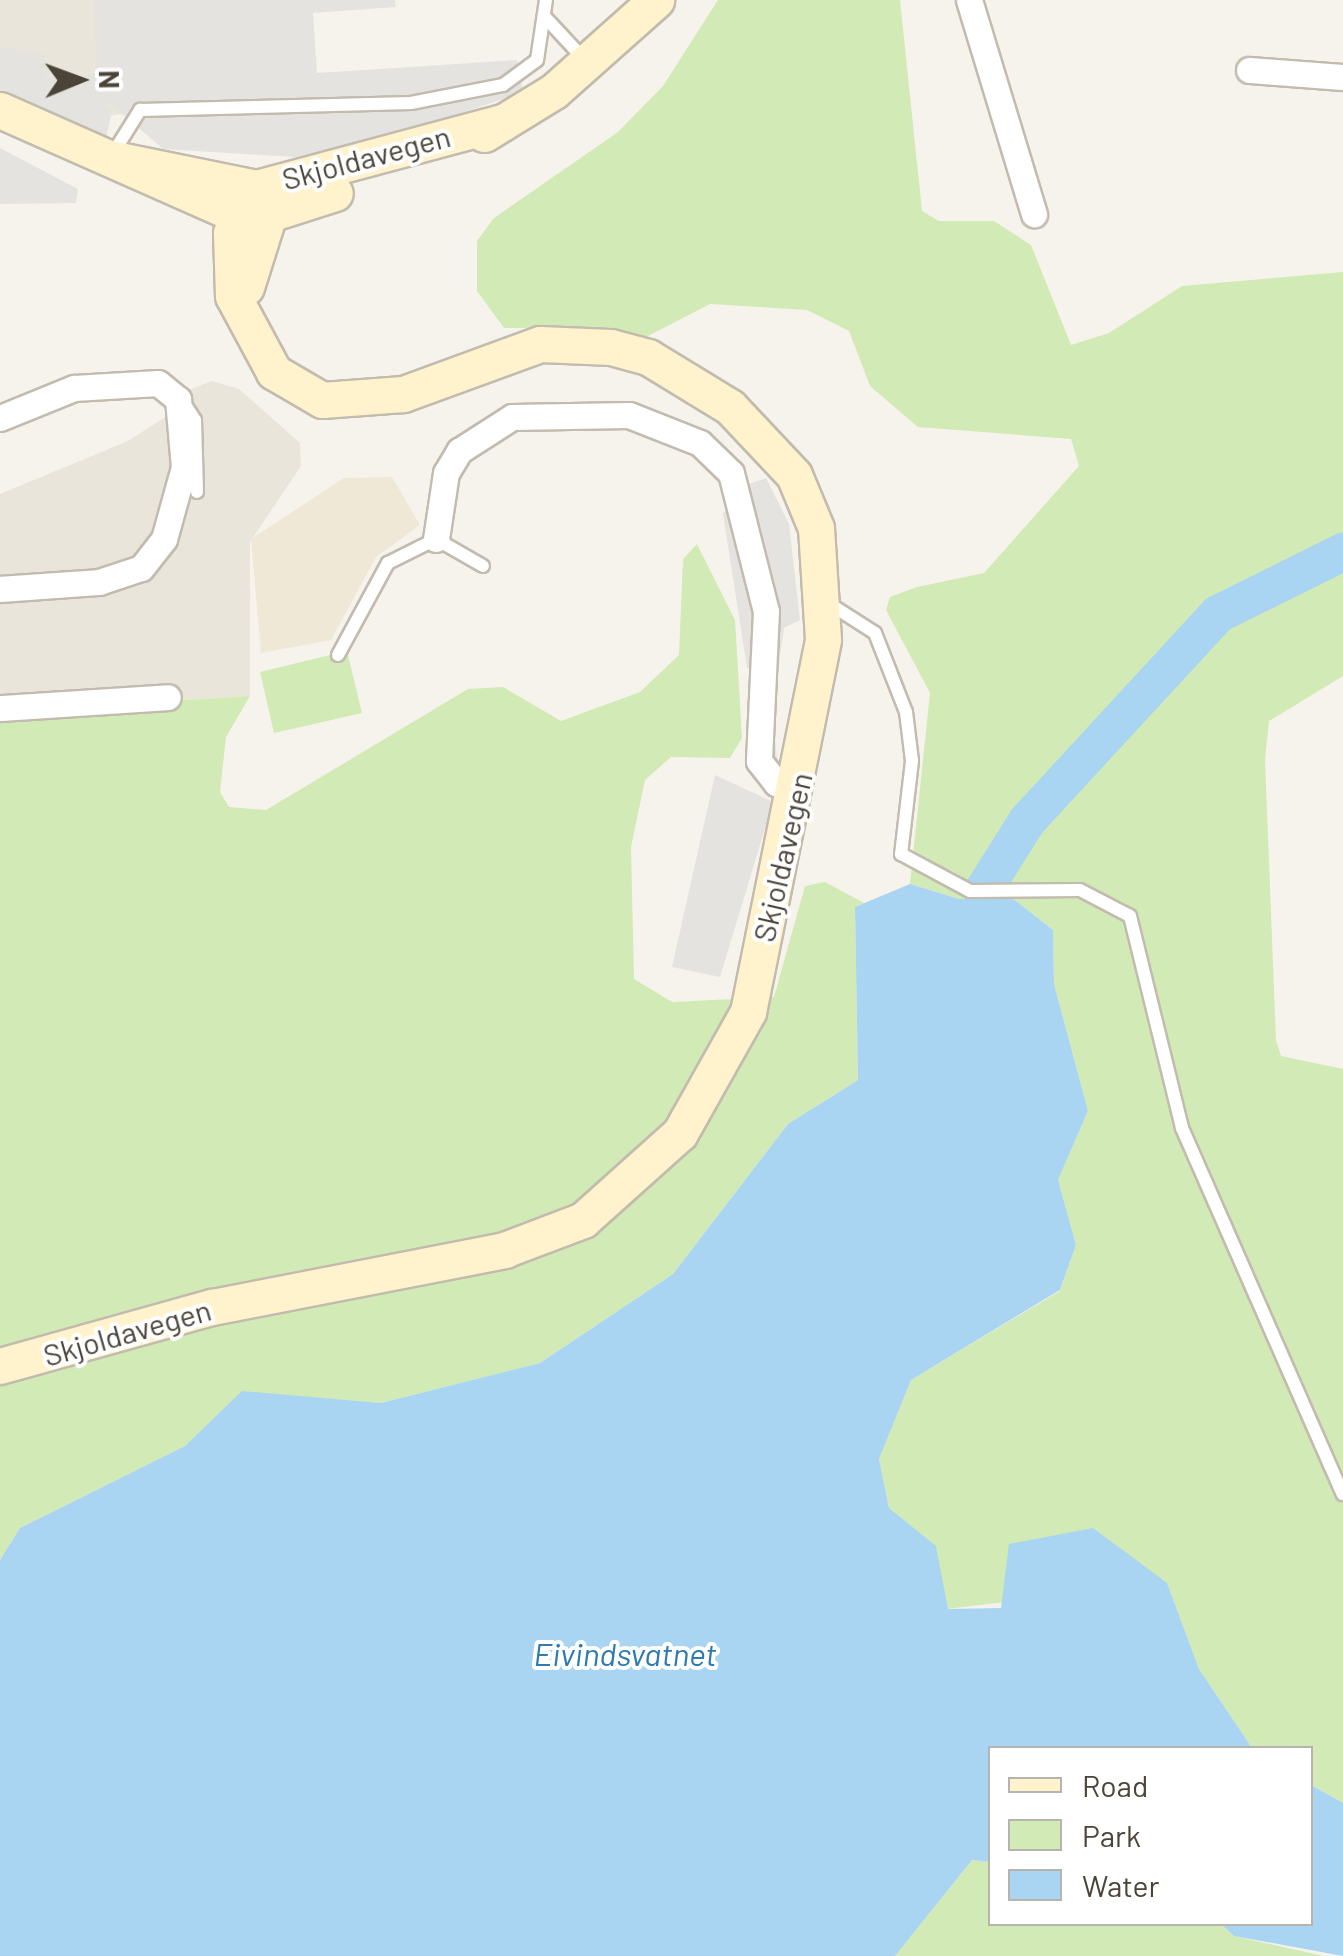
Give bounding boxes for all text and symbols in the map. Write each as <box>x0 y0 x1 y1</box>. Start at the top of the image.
north arrow <box>30 30 130 130</box>
text: N <box>93 70 127 89</box>
street label: Skjoldavegen <box>278 117 454 197</box>
street label: Skjoldavegen <box>745 769 819 945</box>
street label: Skjoldavegen <box>39 1291 215 1373</box>
water label: Eivindsvatnet <box>533 1634 717 1672</box>
legend <box>988 1746 1313 1926</box>
text: Road <box>1082 1767 1148 1803</box>
text: Park <box>1082 1817 1141 1853</box>
text: Water <box>1082 1867 1160 1903</box>

